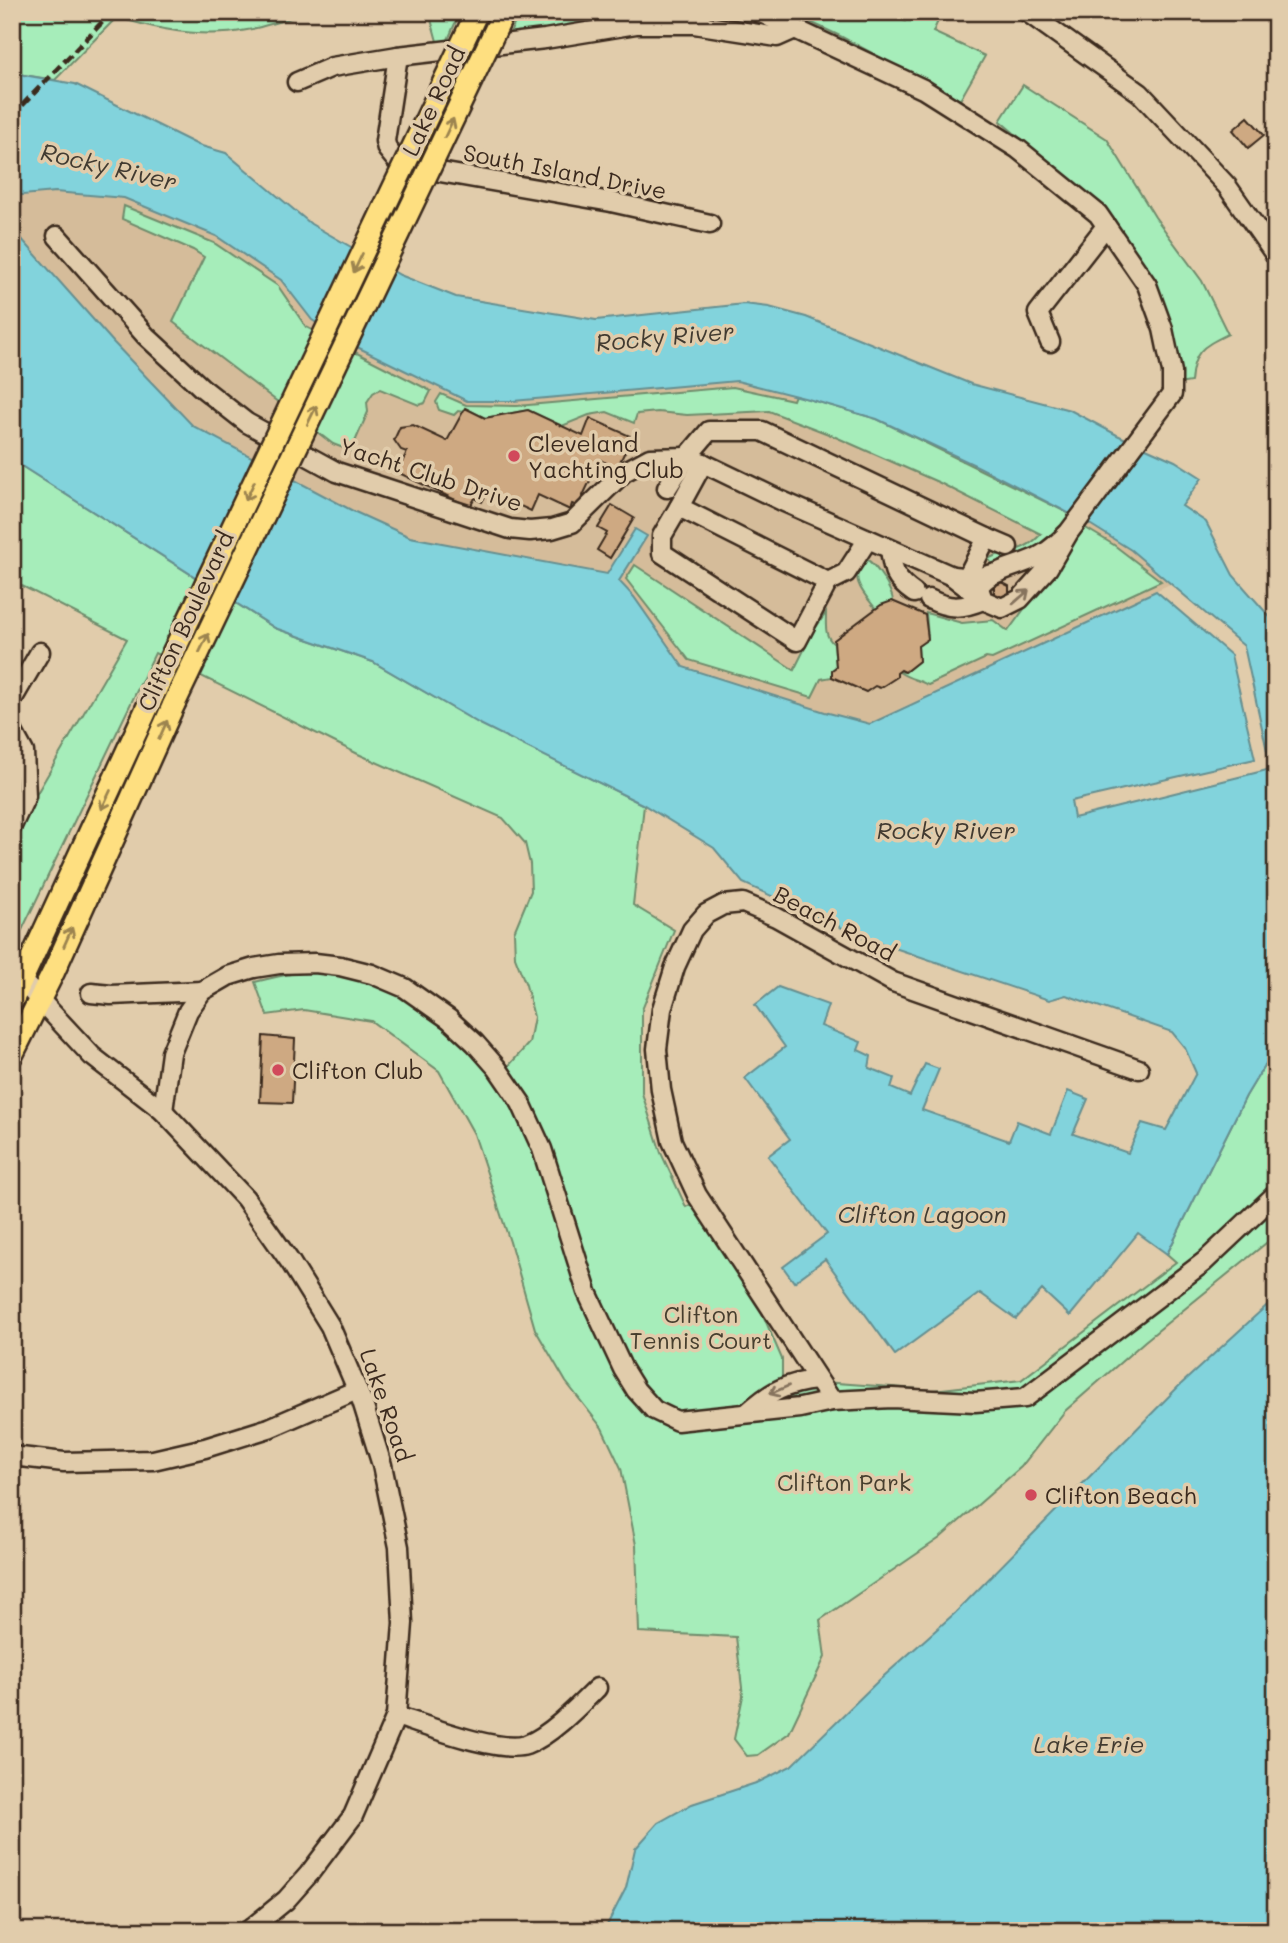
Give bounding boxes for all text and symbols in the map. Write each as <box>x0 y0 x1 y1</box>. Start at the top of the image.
street label: Lake Road <box>395 41 471 161</box>
one-way arrow <box>443 118 456 139</box>
water label: Rocky River <box>38 135 180 197</box>
street label: South Island Drive <box>461 137 669 205</box>
one-way arrow <box>350 252 364 273</box>
water label: Rocky River <box>594 315 736 357</box>
one-way arrow <box>306 405 320 426</box>
place label: Cleveland Yachting Club <box>528 428 684 484</box>
street label: Yacht Club Drive <box>336 430 526 518</box>
marker: Cleveland Yachting Club <box>506 448 522 464</box>
one-way arrow <box>243 480 256 501</box>
street label: Clifton Boulevard <box>130 526 240 716</box>
one-way arrow <box>1012 588 1029 605</box>
one-way arrow <box>197 633 211 654</box>
one-way arrow <box>156 720 170 741</box>
one-way arrow <box>99 789 112 810</box>
water label: Rocky River <box>876 814 1016 845</box>
street label: Beach Road <box>769 878 901 968</box>
one-way arrow <box>62 927 75 948</box>
place label: Clifton Club <box>292 1055 423 1085</box>
marker: Clifton Club <box>270 1062 286 1078</box>
water label: Clifton Lagoon <box>838 1198 1006 1229</box>
park label: Clifton Tennis Court <box>630 1299 772 1355</box>
street label: Lake Road <box>354 1345 420 1465</box>
one-way arrow <box>769 1384 790 1397</box>
park label: Clifton Park <box>777 1467 911 1497</box>
place label: Clifton Beach <box>1045 1480 1196 1510</box>
marker: Clifton Beach <box>1023 1487 1039 1503</box>
water label: Lake Erie <box>1034 1728 1144 1759</box>

